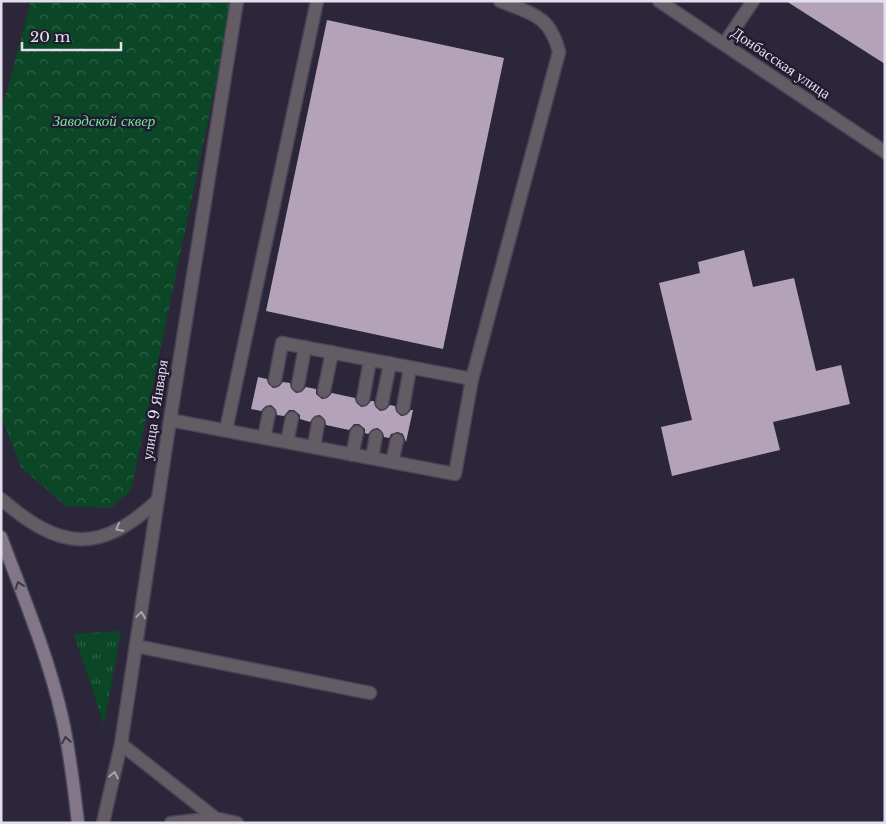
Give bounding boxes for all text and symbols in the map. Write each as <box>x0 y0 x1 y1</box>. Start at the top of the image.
scale bar <box>22 20 121 52</box>
street label: Донбасская улица <box>728 22 835 103</box>
text: 20 m <box>30 27 70 46</box>
park label: Заводской сквер <box>53 111 156 130</box>
street label: улица 9 Января <box>137 358 172 461</box>
one-way arrow <box>115 522 124 532</box>
one-way arrow <box>15 581 25 589</box>
one-way arrow <box>135 611 145 619</box>
one-way arrow <box>62 735 72 744</box>
one-way arrow <box>108 771 119 780</box>

